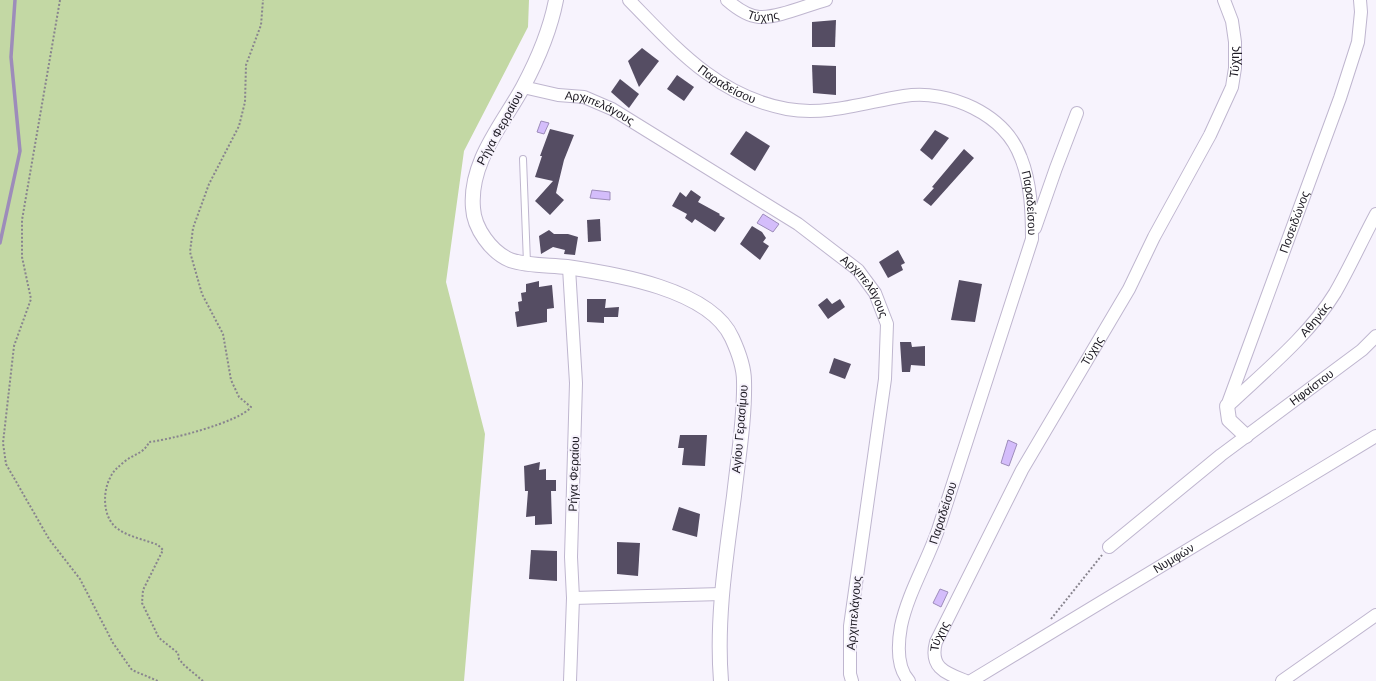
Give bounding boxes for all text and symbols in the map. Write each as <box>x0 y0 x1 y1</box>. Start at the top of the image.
street label: Τύχης <box>745 6 781 25</box>
street label: Τύχης <box>1226 46 1243 79</box>
street label: Παραδείσου <box>694 61 758 107</box>
street label: Ρήγα Φερραίου <box>473 88 527 168</box>
street label: Αρχιπελάγους <box>564 88 638 129</box>
street label: Παραδείσου <box>1018 169 1040 235</box>
street label: Ποσειδώνος <box>1276 188 1313 255</box>
street label: Αρχιπελάγους <box>837 251 892 320</box>
street label: Αθηνάς <box>1296 299 1334 340</box>
street label: Τύχης <box>1077 333 1107 369</box>
street label: Ηφαίστου <box>1286 366 1337 409</box>
street label: Αγίου Γερασίμου <box>728 384 752 474</box>
street label: Ρήγα Φεραίου <box>565 436 583 512</box>
street label: Παραδείσου <box>925 480 961 546</box>
street label: Νυμφών <box>1150 540 1197 577</box>
street label: Αρχιπελάγους <box>843 575 865 651</box>
street label: Τύχης <box>926 618 953 652</box>

